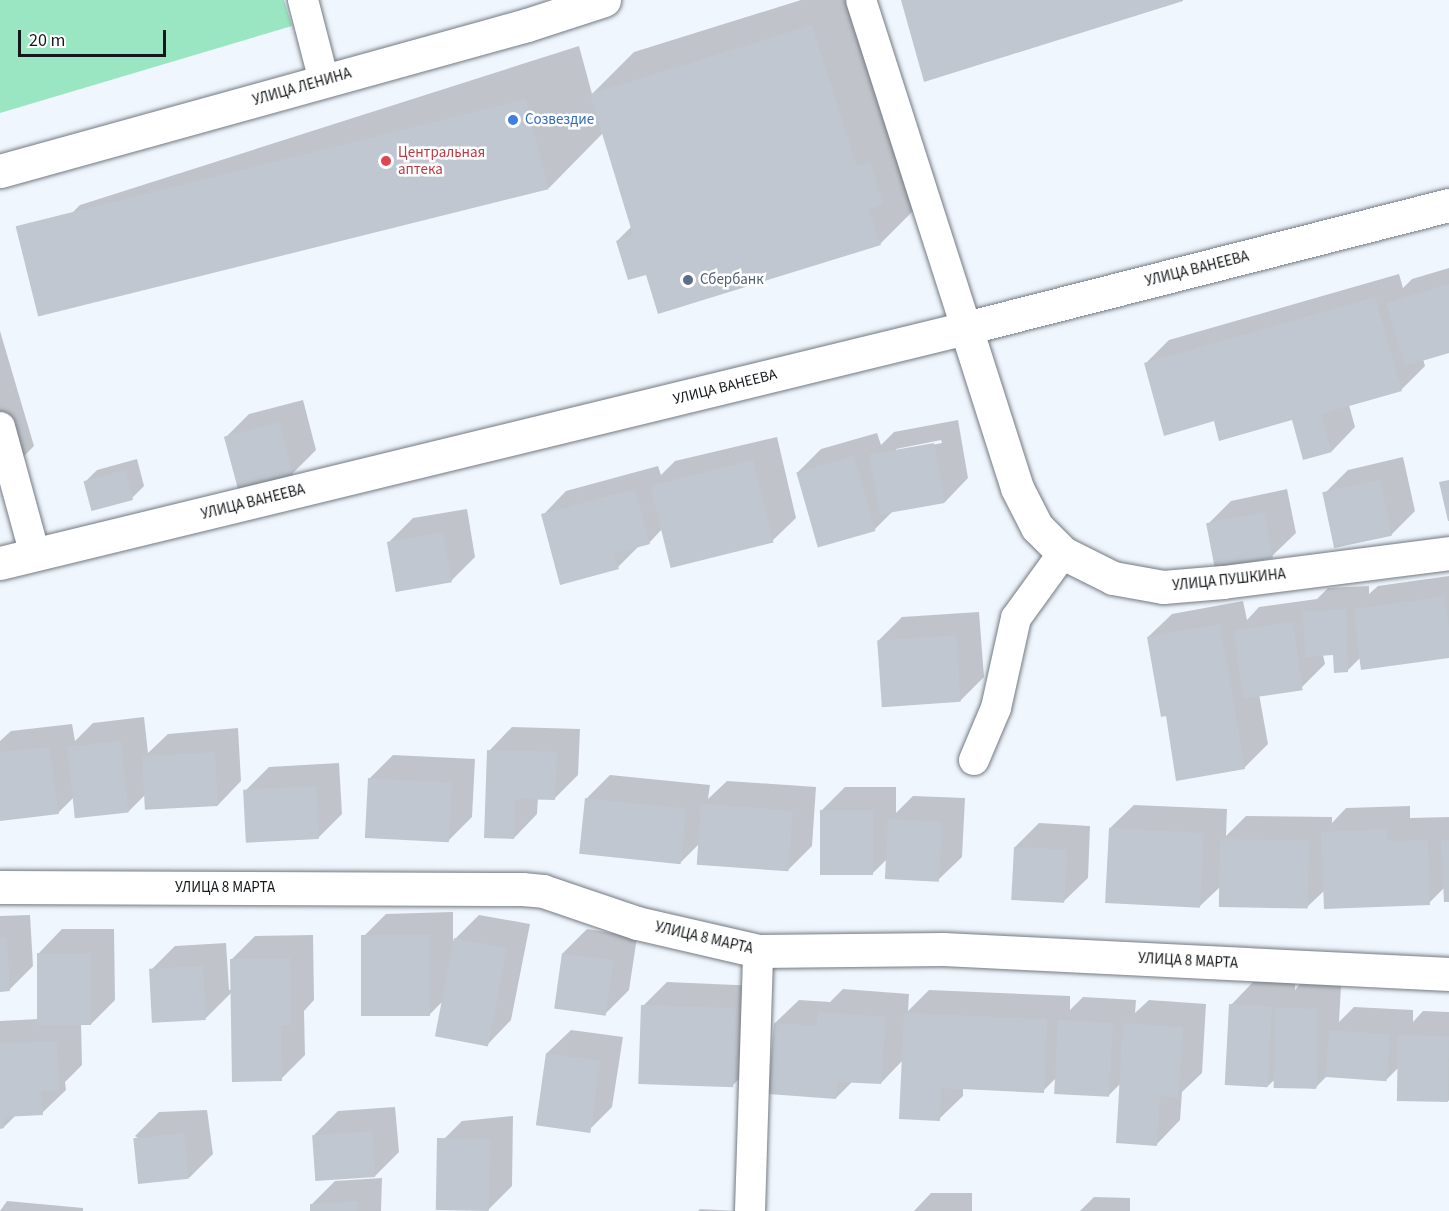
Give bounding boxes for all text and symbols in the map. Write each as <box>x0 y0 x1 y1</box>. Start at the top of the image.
scale bar <box>21 18 170 56</box>
text: 20 m <box>29 28 65 53</box>
street label: УЛИЦА ЛЕНИНА <box>251 64 353 110</box>
place label: Созвездие <box>525 111 594 129</box>
marker: Созвездие <box>506 113 520 127</box>
place label: Центральная аптека <box>398 143 485 178</box>
marker: Центральная аптека <box>379 154 393 168</box>
street label: УЛИЦА ВАНЕЕВА <box>1143 247 1251 291</box>
place label: Сбербанк <box>700 271 764 289</box>
marker: Сбербанк <box>681 273 695 287</box>
street label: УЛИЦА ВАНЕЕВА <box>671 365 779 409</box>
street label: УЛИЦА ВАНЕЕВА <box>199 480 307 524</box>
street label: УЛИЦА ПУШКИНА <box>1171 565 1287 595</box>
street label: УЛИЦА 8 МАРТА <box>175 879 275 897</box>
street label: УЛИЦА 8 МАРТА <box>653 918 755 958</box>
street label: УЛИЦА 8 МАРТА <box>1138 949 1238 973</box>

